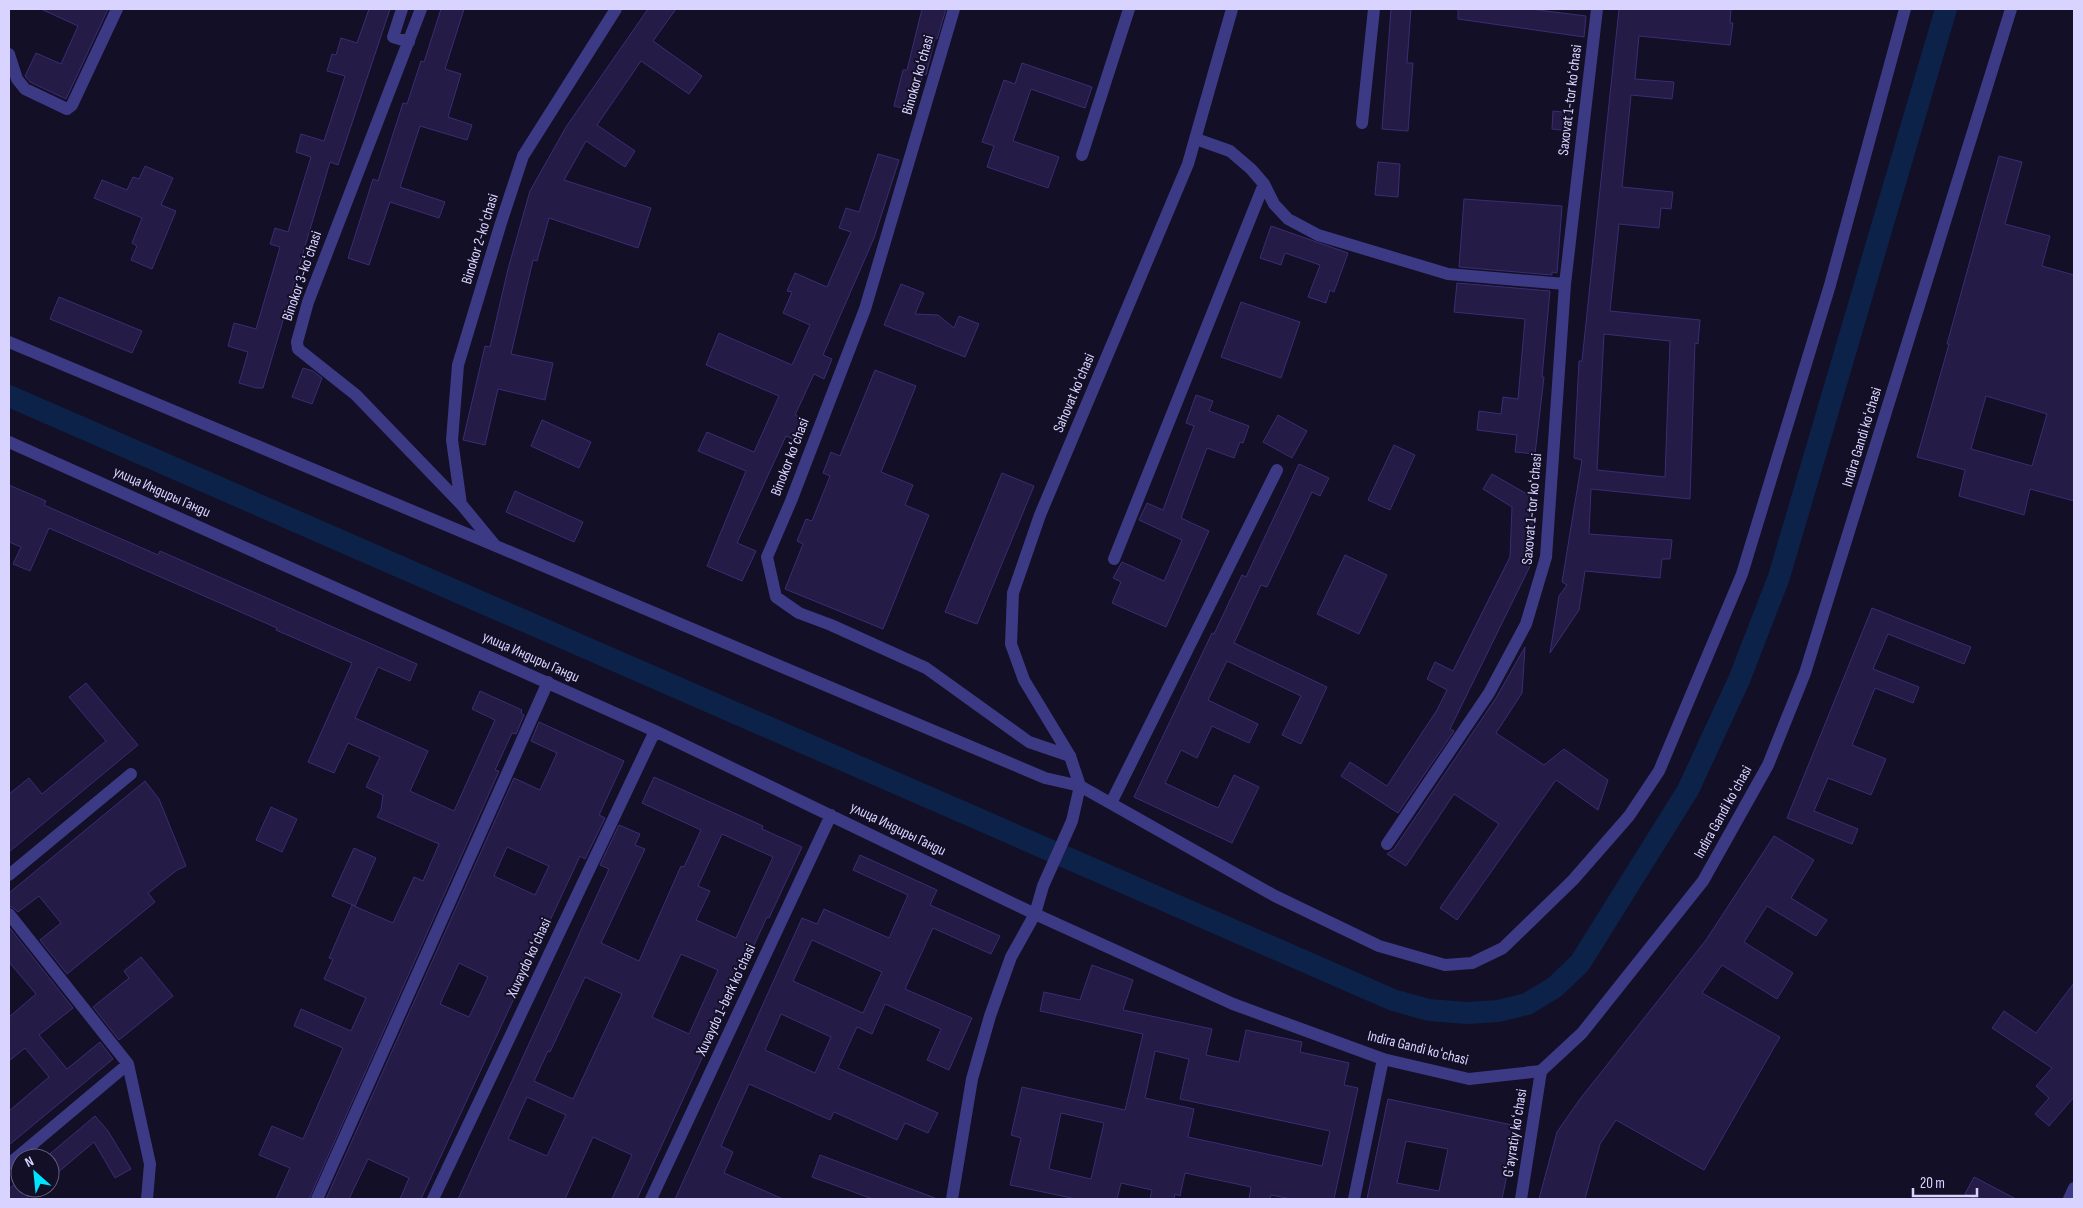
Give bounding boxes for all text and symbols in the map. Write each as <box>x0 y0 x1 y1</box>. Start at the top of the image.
street label: Binokor koʻchasi <box>898 33 938 117</box>
street label: Saxovat 1-tor koʻchasi <box>1554 43 1586 157</box>
street label: Binokor 2-koʻchasi <box>457 191 503 287</box>
street label: Binokor 3-koʻchasi <box>278 228 326 323</box>
street label: Sahovat koʻchasi <box>1049 350 1099 436</box>
street label: Indira Gandi koʻchasi <box>1838 385 1886 489</box>
street label: Binokor koʻchasi <box>766 415 814 499</box>
street label: Saxovat 1-tor koʻchasi <box>1518 452 1546 565</box>
street label: улица Индиры Ганди <box>111 462 213 522</box>
street label: улица Индиры Ганди <box>480 627 582 687</box>
street label: Indira Gandi koʻchasi <box>1690 762 1756 862</box>
street label: улица Индиры Ганди <box>847 798 949 860</box>
street label: Xuvaydo koʻchasi <box>502 915 556 1002</box>
street label: Xuvaydo 1-berk koʻchasi <box>691 941 760 1060</box>
street label: Indira Gandi koʻchasi <box>1366 1026 1471 1070</box>
street label: Gʻayratiy koʻchasi <box>1499 1087 1531 1178</box>
north arrow <box>10 1148 60 1198</box>
text: N <box>22 1153 37 1171</box>
scale bar <box>1913 1166 1977 1198</box>
text: 20 m <box>1920 1174 1945 1193</box>

